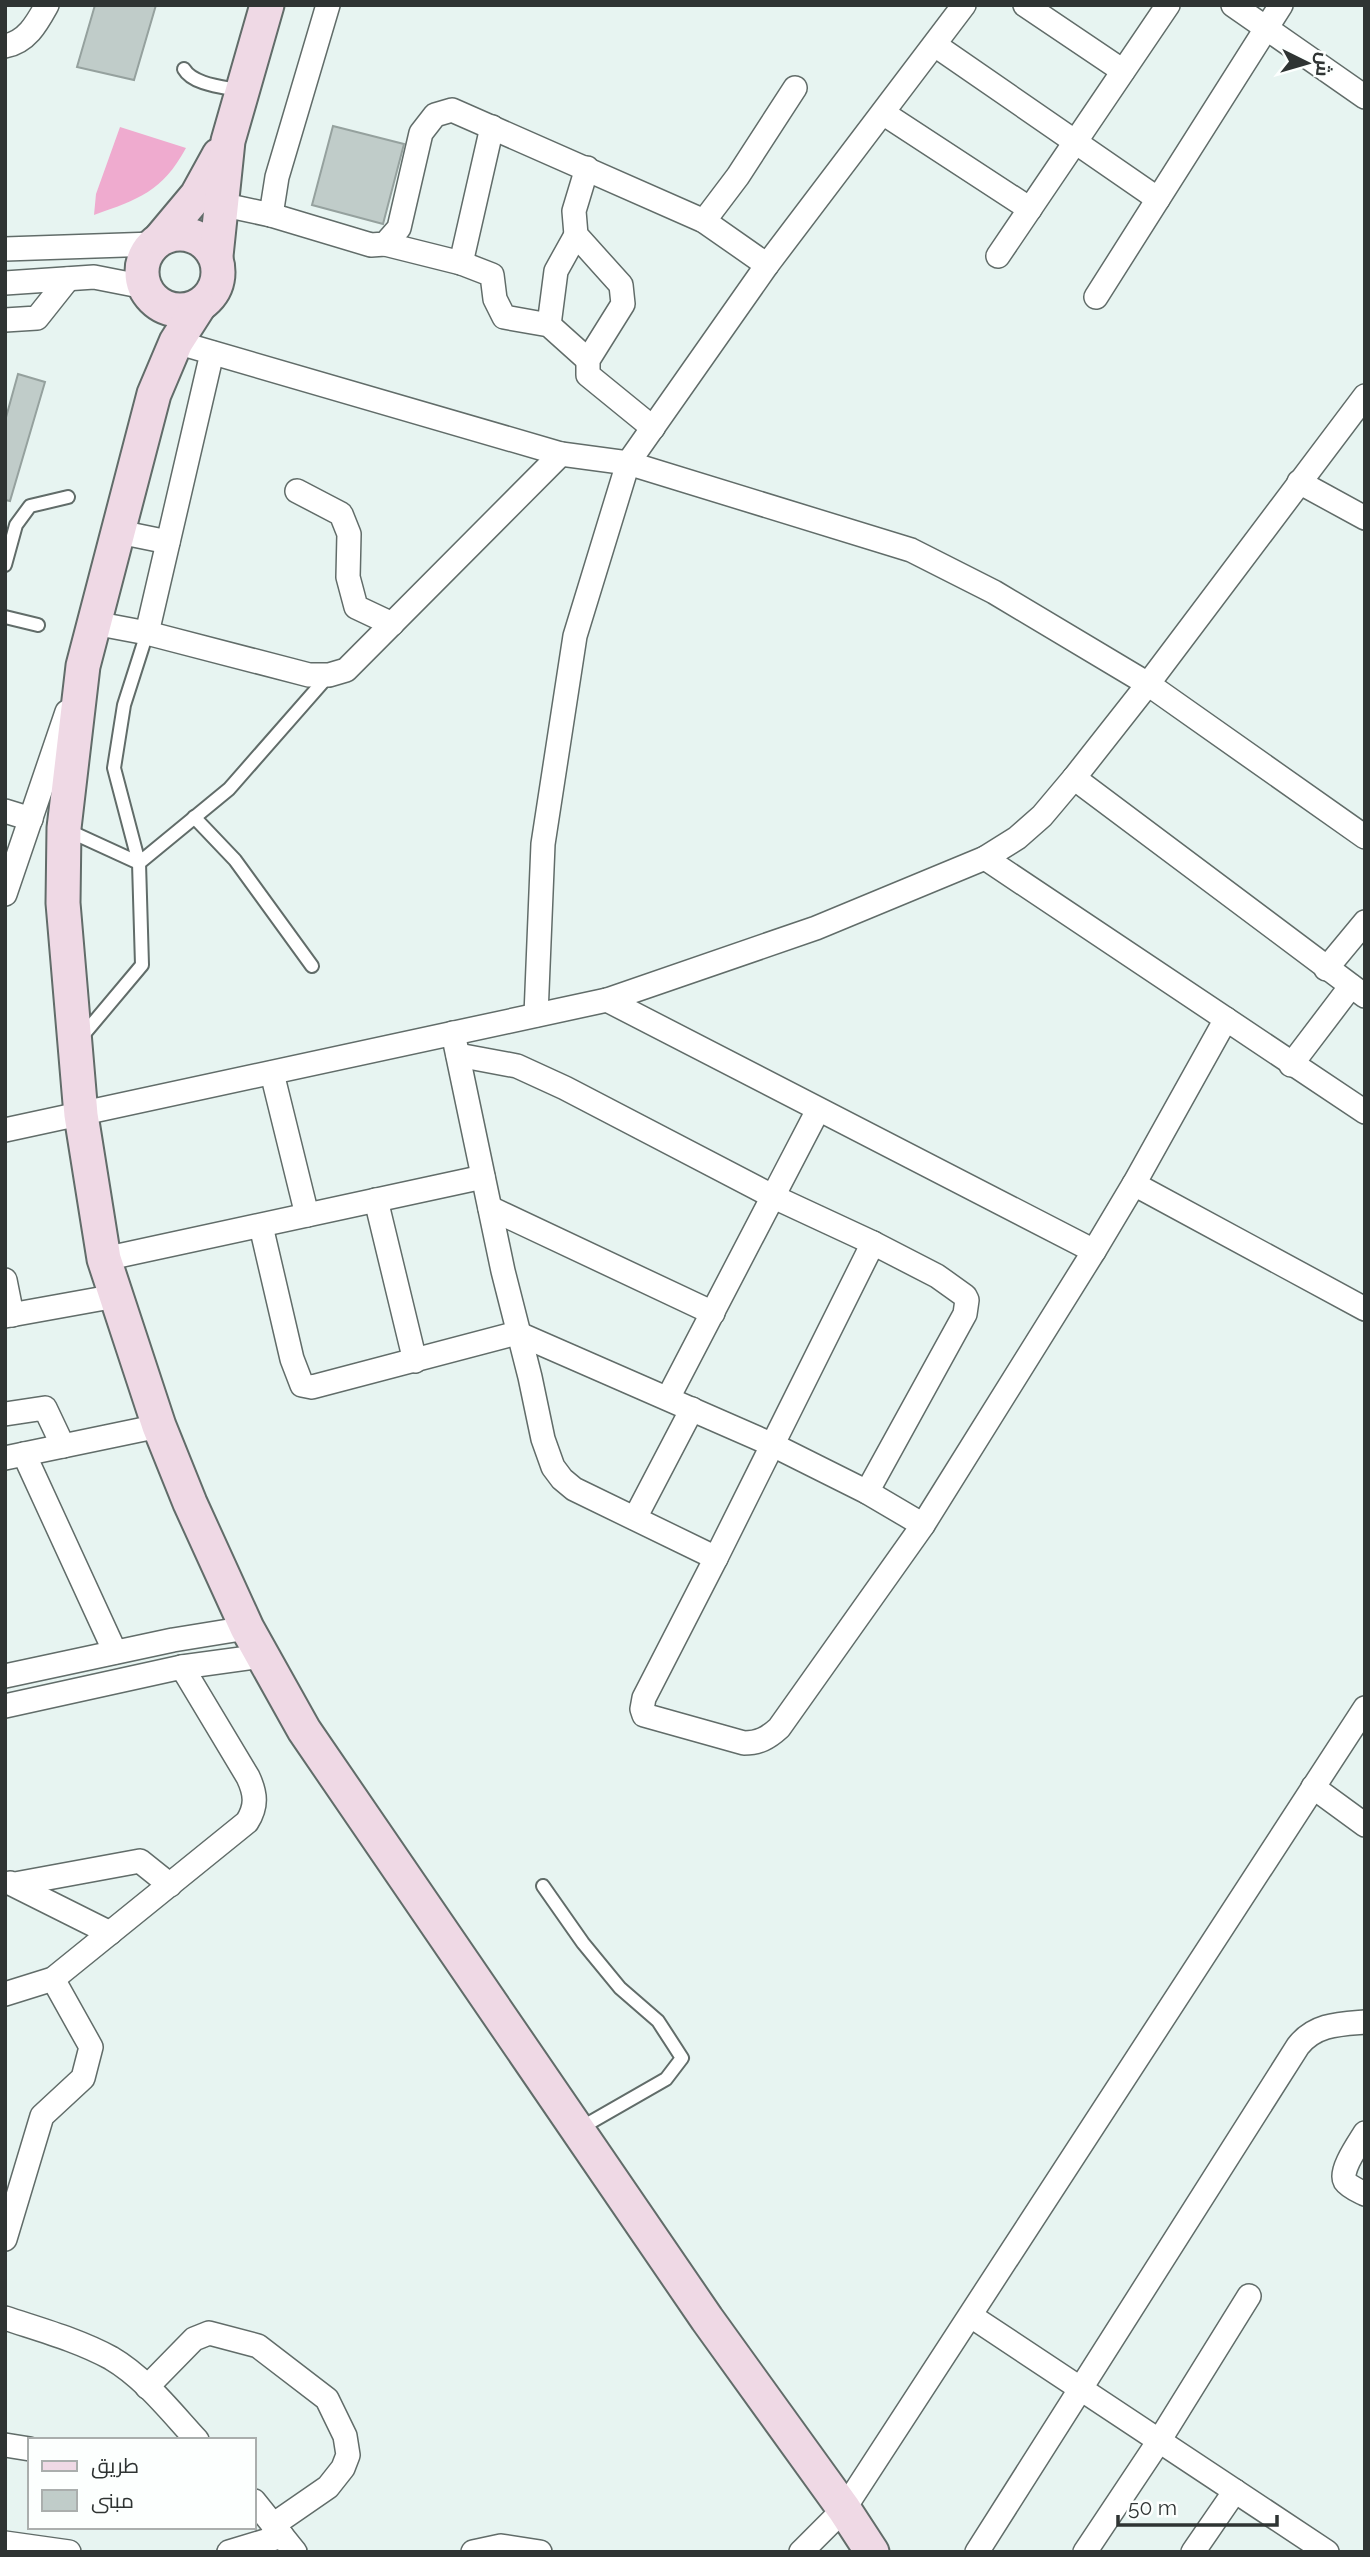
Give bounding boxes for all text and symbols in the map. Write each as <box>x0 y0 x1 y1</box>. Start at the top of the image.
north arrow <box>1272 28 1342 98</box>
text: ش <box>1311 51 1336 78</box>
legend <box>28 2438 256 2529</box>
text: طريق <box>91 2453 139 2479</box>
scale bar <box>1118 2484 1277 2528</box>
text: مبنى <box>91 2488 134 2514</box>
text: 50 m <box>1128 2495 1177 2520</box>

